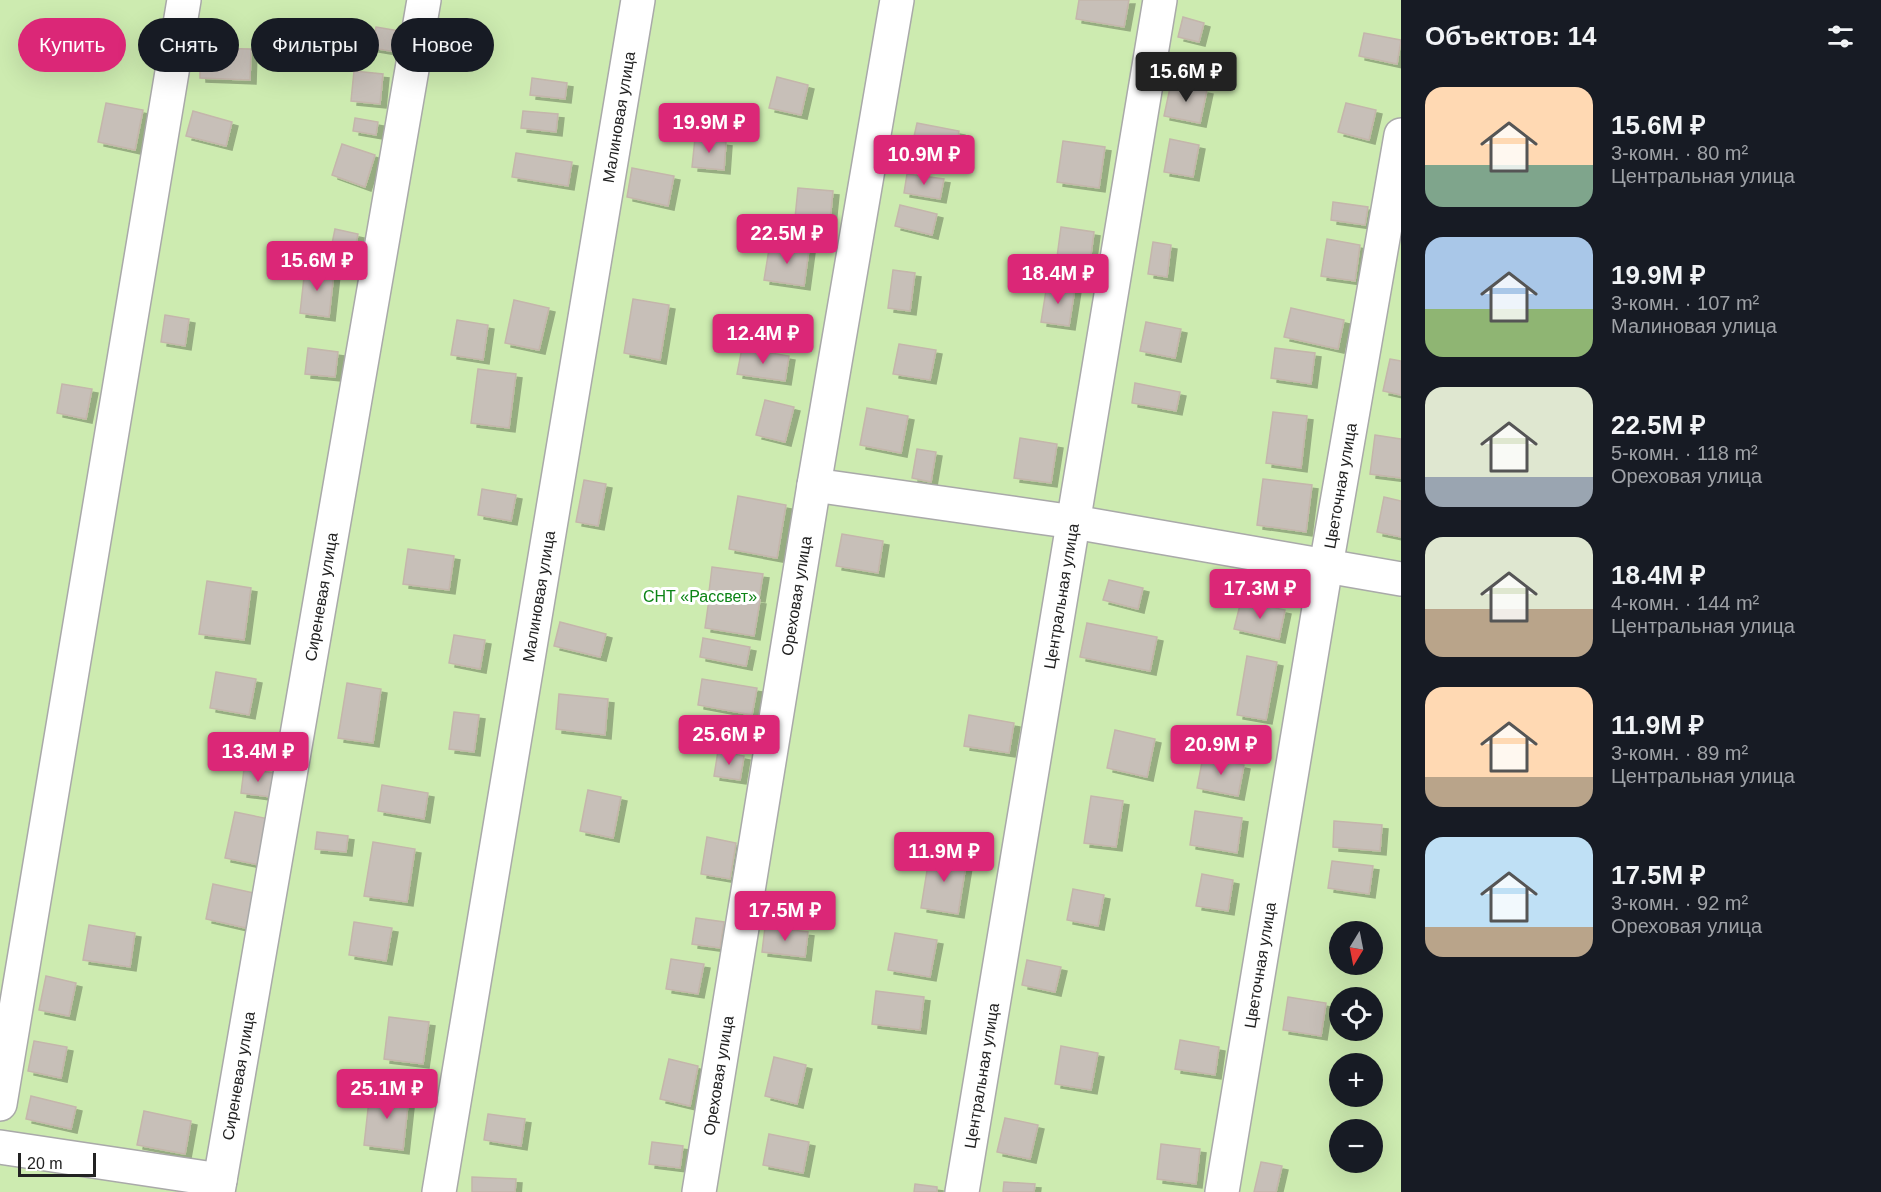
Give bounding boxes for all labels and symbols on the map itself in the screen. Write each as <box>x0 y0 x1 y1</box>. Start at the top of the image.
street label: Малиновая улица <box>599 50 638 184</box>
pin: 15.6M ₽ <box>1131 52 1241 103</box>
pin: 19.9M ₽ <box>654 103 764 154</box>
pin: 10.9M ₽ <box>869 135 979 186</box>
pin: 22.5M ₽ <box>732 214 842 265</box>
pin: 15.6M ₽ <box>262 241 372 292</box>
pin: 18.4M ₽ <box>1003 254 1113 305</box>
pin: 12.4M ₽ <box>708 314 818 365</box>
street label: Цветочная улица <box>1321 421 1359 550</box>
street label: Центральная улица <box>1041 522 1081 670</box>
street label: Малиновая улица <box>519 529 558 663</box>
street label: Сиреневая улица <box>301 531 340 663</box>
street label: Ореховая улица <box>778 535 814 657</box>
pin: 17.3M ₽ <box>1205 569 1315 620</box>
park label: СНТ «Рассвет» <box>643 588 757 605</box>
pin: 25.6M ₽ <box>674 715 784 766</box>
pin: 20.9M ₽ <box>1166 725 1276 776</box>
pin: 13.4M ₽ <box>203 732 313 783</box>
pin: 11.9M ₽ <box>889 832 999 883</box>
pin: 17.5M ₽ <box>730 891 840 942</box>
street label: Цветочная улица <box>1241 901 1279 1029</box>
north arrow <box>1329 921 1383 975</box>
street label: Центральная улица <box>961 1001 1002 1150</box>
street label: Сиреневая улица <box>219 1010 258 1141</box>
street label: Ореховая улица <box>700 1014 736 1137</box>
pin: 25.1M ₽ <box>332 1069 442 1120</box>
scale bar <box>18 1150 96 1178</box>

